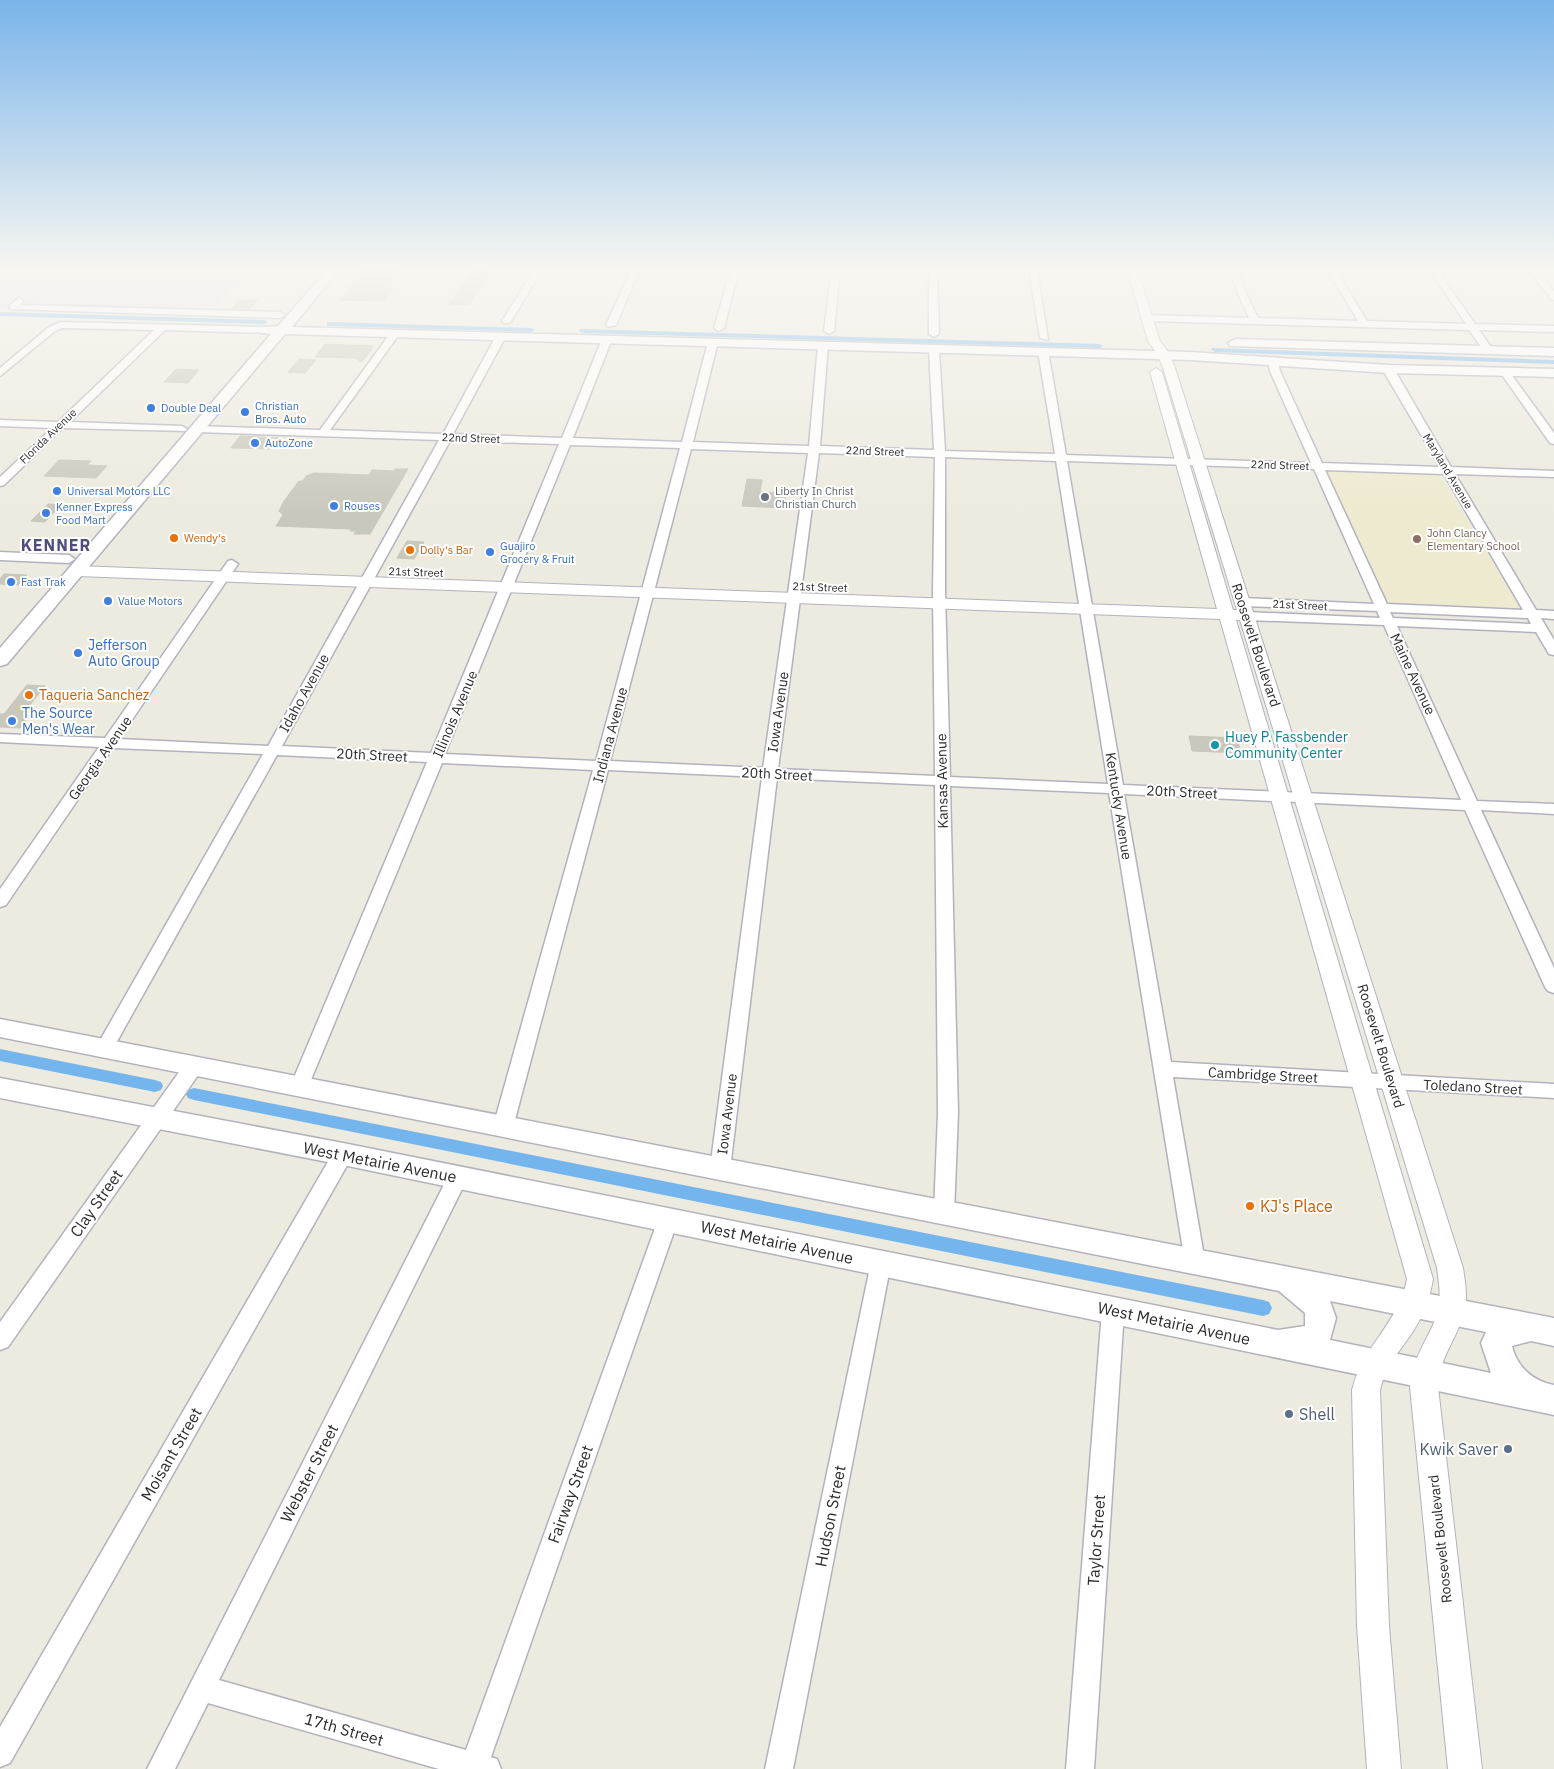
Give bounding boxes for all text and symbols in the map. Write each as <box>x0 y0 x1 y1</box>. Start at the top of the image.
place label: Christian Bros. Auto <box>255 399 307 426</box>
place label: Double Deal <box>161 401 221 415</box>
marker: Double Deal <box>145 402 157 414</box>
street label: Florida Avenue <box>17 405 79 467</box>
marker: Christian Bros. Auto <box>239 406 251 418</box>
street label: 22nd Street <box>441 430 501 446</box>
street label: Maryland Avenue <box>1420 431 1476 511</box>
place label: AutoZone <box>265 436 313 450</box>
marker: AutoZone <box>249 437 261 449</box>
street label: 22nd Street <box>845 443 905 459</box>
street label: 22nd Street <box>1250 457 1310 473</box>
place label: Universal Motors LLC <box>67 484 170 498</box>
place label: Liberty In Christ Christian Church <box>775 484 857 511</box>
marker: Universal Motors LLC <box>51 485 63 497</box>
marker: Liberty In Christ Christian Church <box>759 491 771 503</box>
place label: Rouses <box>344 499 380 513</box>
place label: Kenner Express Food Mart <box>56 500 133 527</box>
marker: Rouses <box>328 500 340 512</box>
marker: Kenner Express Food Mart <box>40 507 52 519</box>
place label: John Clancy Elementary School <box>1427 526 1520 553</box>
place label: Wendy's <box>184 531 226 545</box>
marker: Wendy's <box>168 532 180 544</box>
marker: John Clancy Elementary School <box>1411 533 1423 545</box>
district label: KENNER <box>21 535 91 555</box>
place label: Guajiro Grocery & Fruit <box>500 539 575 566</box>
place label: Dolly's Bar <box>420 543 473 557</box>
marker: Dolly's Bar <box>404 544 416 556</box>
marker: Guajiro Grocery & Fruit <box>484 546 496 558</box>
street label: 21st Street <box>388 564 444 580</box>
place label: Fast Trak <box>21 575 66 589</box>
marker: Fast Trak <box>5 576 17 588</box>
street label: 21st Street <box>792 579 848 595</box>
street label: Roosevelt Boulevard <box>1228 581 1284 709</box>
place label: Value Motors <box>118 594 183 608</box>
marker: Value Motors <box>102 595 114 607</box>
street label: 21st Street <box>1272 597 1328 613</box>
street label: Maine Avenue <box>1386 630 1440 718</box>
place label: Jefferson Auto Group <box>88 636 160 670</box>
marker: Jefferson Auto Group <box>72 647 84 659</box>
street label: Idaho Avenue <box>275 650 333 735</box>
street label: Illinois Avenue <box>429 667 482 760</box>
street label: Iowa Avenue <box>763 670 793 754</box>
street label: Indiana Avenue <box>589 685 631 785</box>
place label: Taqueria Sanchez <box>39 686 150 704</box>
marker: Taqueria Sanchez <box>23 689 35 701</box>
place label: The Source Men's Wear <box>22 704 95 738</box>
street label: Georgia Avenue <box>64 712 136 804</box>
marker: The Source Men's Wear <box>6 715 18 727</box>
place label: Huey P. Fassbender Community Center <box>1225 728 1348 762</box>
street label: Kansas Avenue <box>932 733 952 829</box>
marker: Huey P. Fassbender Community Center <box>1209 739 1221 751</box>
street label: 20th Street <box>336 744 408 766</box>
street label: Kentucky Avenue <box>1102 751 1136 861</box>
street label: 20th Street <box>741 763 813 785</box>
street label: 20th Street <box>1146 781 1218 803</box>
street label: Roosevelt Boulevard <box>1354 982 1408 1110</box>
street label: Cambridge Street <box>1208 1063 1318 1087</box>
street label: Iowa Avenue <box>713 1072 741 1156</box>
street label: Toledano Street <box>1423 1075 1523 1099</box>
street label: West Metairie Avenue <box>302 1137 459 1187</box>
street label: Clay Street <box>65 1165 127 1241</box>
place label: KJ's Place <box>1260 1196 1333 1216</box>
marker: KJ's Place <box>1244 1200 1256 1212</box>
street label: West Metairie Avenue <box>699 1216 855 1268</box>
street label: West Metairie Avenue <box>1096 1297 1252 1349</box>
street label: Moisant Street <box>136 1404 206 1504</box>
place label: Shell <box>1299 1404 1335 1424</box>
marker: Shell <box>1283 1408 1295 1420</box>
street label: Webster Street <box>276 1421 342 1525</box>
place label: Kwik Saver <box>1419 1439 1498 1459</box>
street label: Fairway Street <box>543 1442 597 1546</box>
marker: Kwik Saver <box>1502 1443 1514 1455</box>
street label: Hudson Street <box>810 1463 850 1569</box>
street label: Roosevelt Boulevard <box>1424 1474 1456 1604</box>
street label: Taylor Street <box>1083 1494 1109 1586</box>
street label: 17th Street <box>302 1708 386 1750</box>

